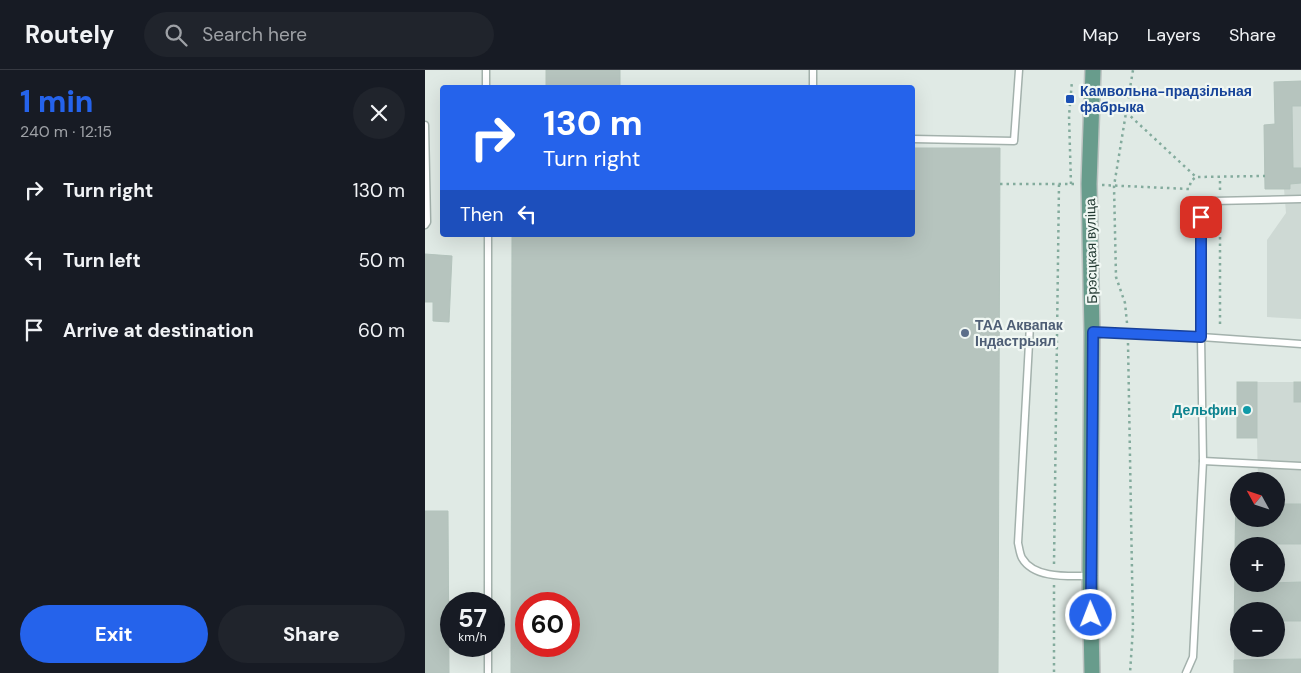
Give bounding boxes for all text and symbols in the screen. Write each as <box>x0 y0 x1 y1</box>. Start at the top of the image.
search box <box>144 12 494 57</box>
text: Routely <box>25 19 114 50</box>
icon: search <box>162 21 190 49</box>
text: Search here <box>202 22 307 47</box>
text: Map <box>1083 23 1119 47</box>
text: Layers <box>1147 23 1201 47</box>
text: Share <box>1229 23 1276 47</box>
text: 1 min <box>20 82 93 121</box>
place label: Камвольна-прадзільная фабрыка <box>1080 82 1252 116</box>
button: close <box>353 87 405 139</box>
marker: Камвольна-прадзільная фабрыка <box>1064 93 1076 105</box>
text: 130 m <box>543 100 643 146</box>
icon: right <box>460 105 525 170</box>
text: 240 m · 12:15 <box>20 121 112 142</box>
text: Turn right <box>543 144 640 173</box>
icon: right <box>20 176 48 204</box>
text: Turn right <box>63 178 153 203</box>
text: 130 m <box>353 178 405 203</box>
pin <box>1180 196 1222 238</box>
street label: Брэсцкая вуліца <box>1081 198 1101 304</box>
icon: left <box>513 200 541 228</box>
text: Then <box>460 202 503 227</box>
icon: arrive <box>1187 203 1215 231</box>
icon: left <box>20 246 48 274</box>
text: Turn left <box>63 248 141 273</box>
text: 50 m <box>358 248 405 273</box>
icon: arrive <box>20 316 48 344</box>
place label: ТАА Аквапак Індастрыял <box>975 316 1064 350</box>
text: Arrive at destination <box>63 318 254 343</box>
text: 60 m <box>358 318 405 343</box>
marker: ТАА Аквапак Індастрыял <box>959 327 971 339</box>
place label: Дельфин <box>1172 401 1237 419</box>
marker: Дельфин <box>1241 404 1253 416</box>
north arrow <box>1230 472 1285 528</box>
map controls <box>1230 472 1285 657</box>
button: + <box>1230 537 1285 592</box>
position arrow <box>1064 588 1116 640</box>
speed limit sign: 60 <box>515 592 580 657</box>
text: 57 <box>458 602 487 635</box>
button: − <box>1230 602 1285 657</box>
button: Exit <box>20 605 208 663</box>
button: Share <box>218 605 405 663</box>
text: km/h <box>458 629 487 645</box>

